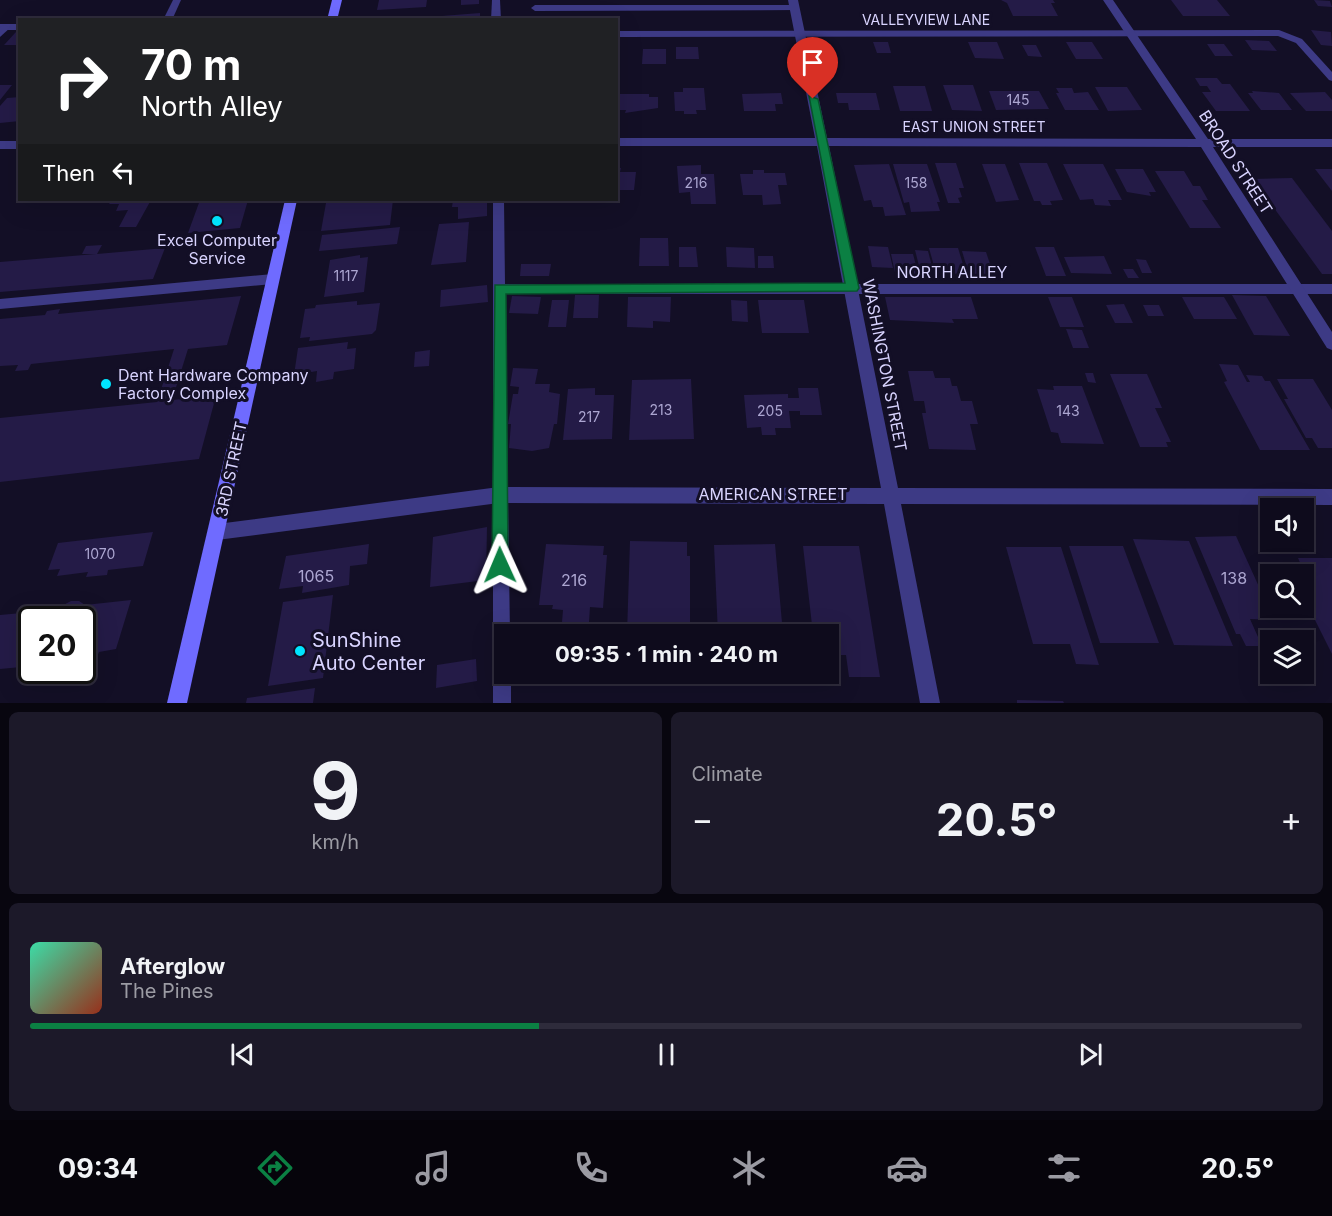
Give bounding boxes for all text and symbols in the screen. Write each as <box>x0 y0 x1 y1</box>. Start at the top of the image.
street label: VALLEYVIEW LANE <box>862 11 990 28</box>
pin <box>787 37 838 99</box>
text: 70 m <box>141 39 241 90</box>
icon: right <box>42 42 120 120</box>
icon: arrive <box>796 46 829 79</box>
text: North Alley <box>141 90 283 123</box>
house number: 145 <box>1006 91 1030 108</box>
street label: BROAD STREET <box>1195 106 1277 218</box>
street label: EAST UNION STREET <box>903 118 1045 135</box>
icon: left <box>107 156 140 189</box>
text: Then <box>42 160 95 186</box>
house number: 216 <box>685 174 707 191</box>
house number: 158 <box>905 174 927 191</box>
marker: Excel Computer Service <box>210 214 224 228</box>
place label: Excel Computer Service <box>157 230 277 268</box>
street label: NORTH ALLEY <box>897 262 1008 282</box>
house number: 1117 <box>333 267 359 284</box>
street label: WASHINGTON STREET <box>858 277 912 453</box>
place label: Dent Hardware Company Factory Complex <box>118 365 309 403</box>
marker: Dent Hardware Company Factory Complex <box>99 377 113 391</box>
house number: 213 <box>650 401 672 418</box>
house number: 205 <box>757 402 783 419</box>
house number: 143 <box>1056 402 1080 419</box>
house number: 217 <box>578 408 600 425</box>
street label: 3RD STREET <box>211 420 251 518</box>
street label: AMERICAN STREET <box>698 484 848 504</box>
map controls <box>1260 498 1314 684</box>
button: sound <box>1260 498 1314 552</box>
position arrow <box>468 533 532 597</box>
house number: 1070 <box>85 545 115 562</box>
button: search <box>1260 564 1314 618</box>
house number: 1065 <box>298 566 334 586</box>
house number: 138 <box>1221 568 1247 588</box>
house number: 216 <box>561 570 587 590</box>
speed limit sign: 20 <box>18 606 96 684</box>
place label: SunShine Auto Center <box>312 628 426 675</box>
button: layers <box>1260 630 1314 684</box>
text: 09:35 · 1 min · 240 m <box>555 641 778 667</box>
marker: SunShine Auto Center <box>293 644 307 658</box>
text: 9 <box>310 743 361 838</box>
text: Climate <box>692 762 763 786</box>
text: 20.5° <box>936 792 1057 847</box>
text: − <box>692 799 713 839</box>
text: + <box>1280 799 1302 839</box>
text: km/h <box>311 830 359 854</box>
text: Afterglow <box>120 953 225 979</box>
text: The Pines <box>120 979 214 1003</box>
icon: previous <box>226 1038 259 1071</box>
icon: pause <box>650 1038 683 1071</box>
icon: next <box>1074 1038 1107 1071</box>
icon: directions <box>254 1147 296 1189</box>
icon: music <box>412 1147 454 1189</box>
icon: phone <box>570 1147 612 1189</box>
icon: climate <box>728 1147 770 1189</box>
icon: car <box>886 1147 928 1189</box>
icon: filters <box>1043 1147 1085 1189</box>
text: 09:34 <box>58 1152 138 1185</box>
text: 20.5° <box>1201 1152 1274 1185</box>

